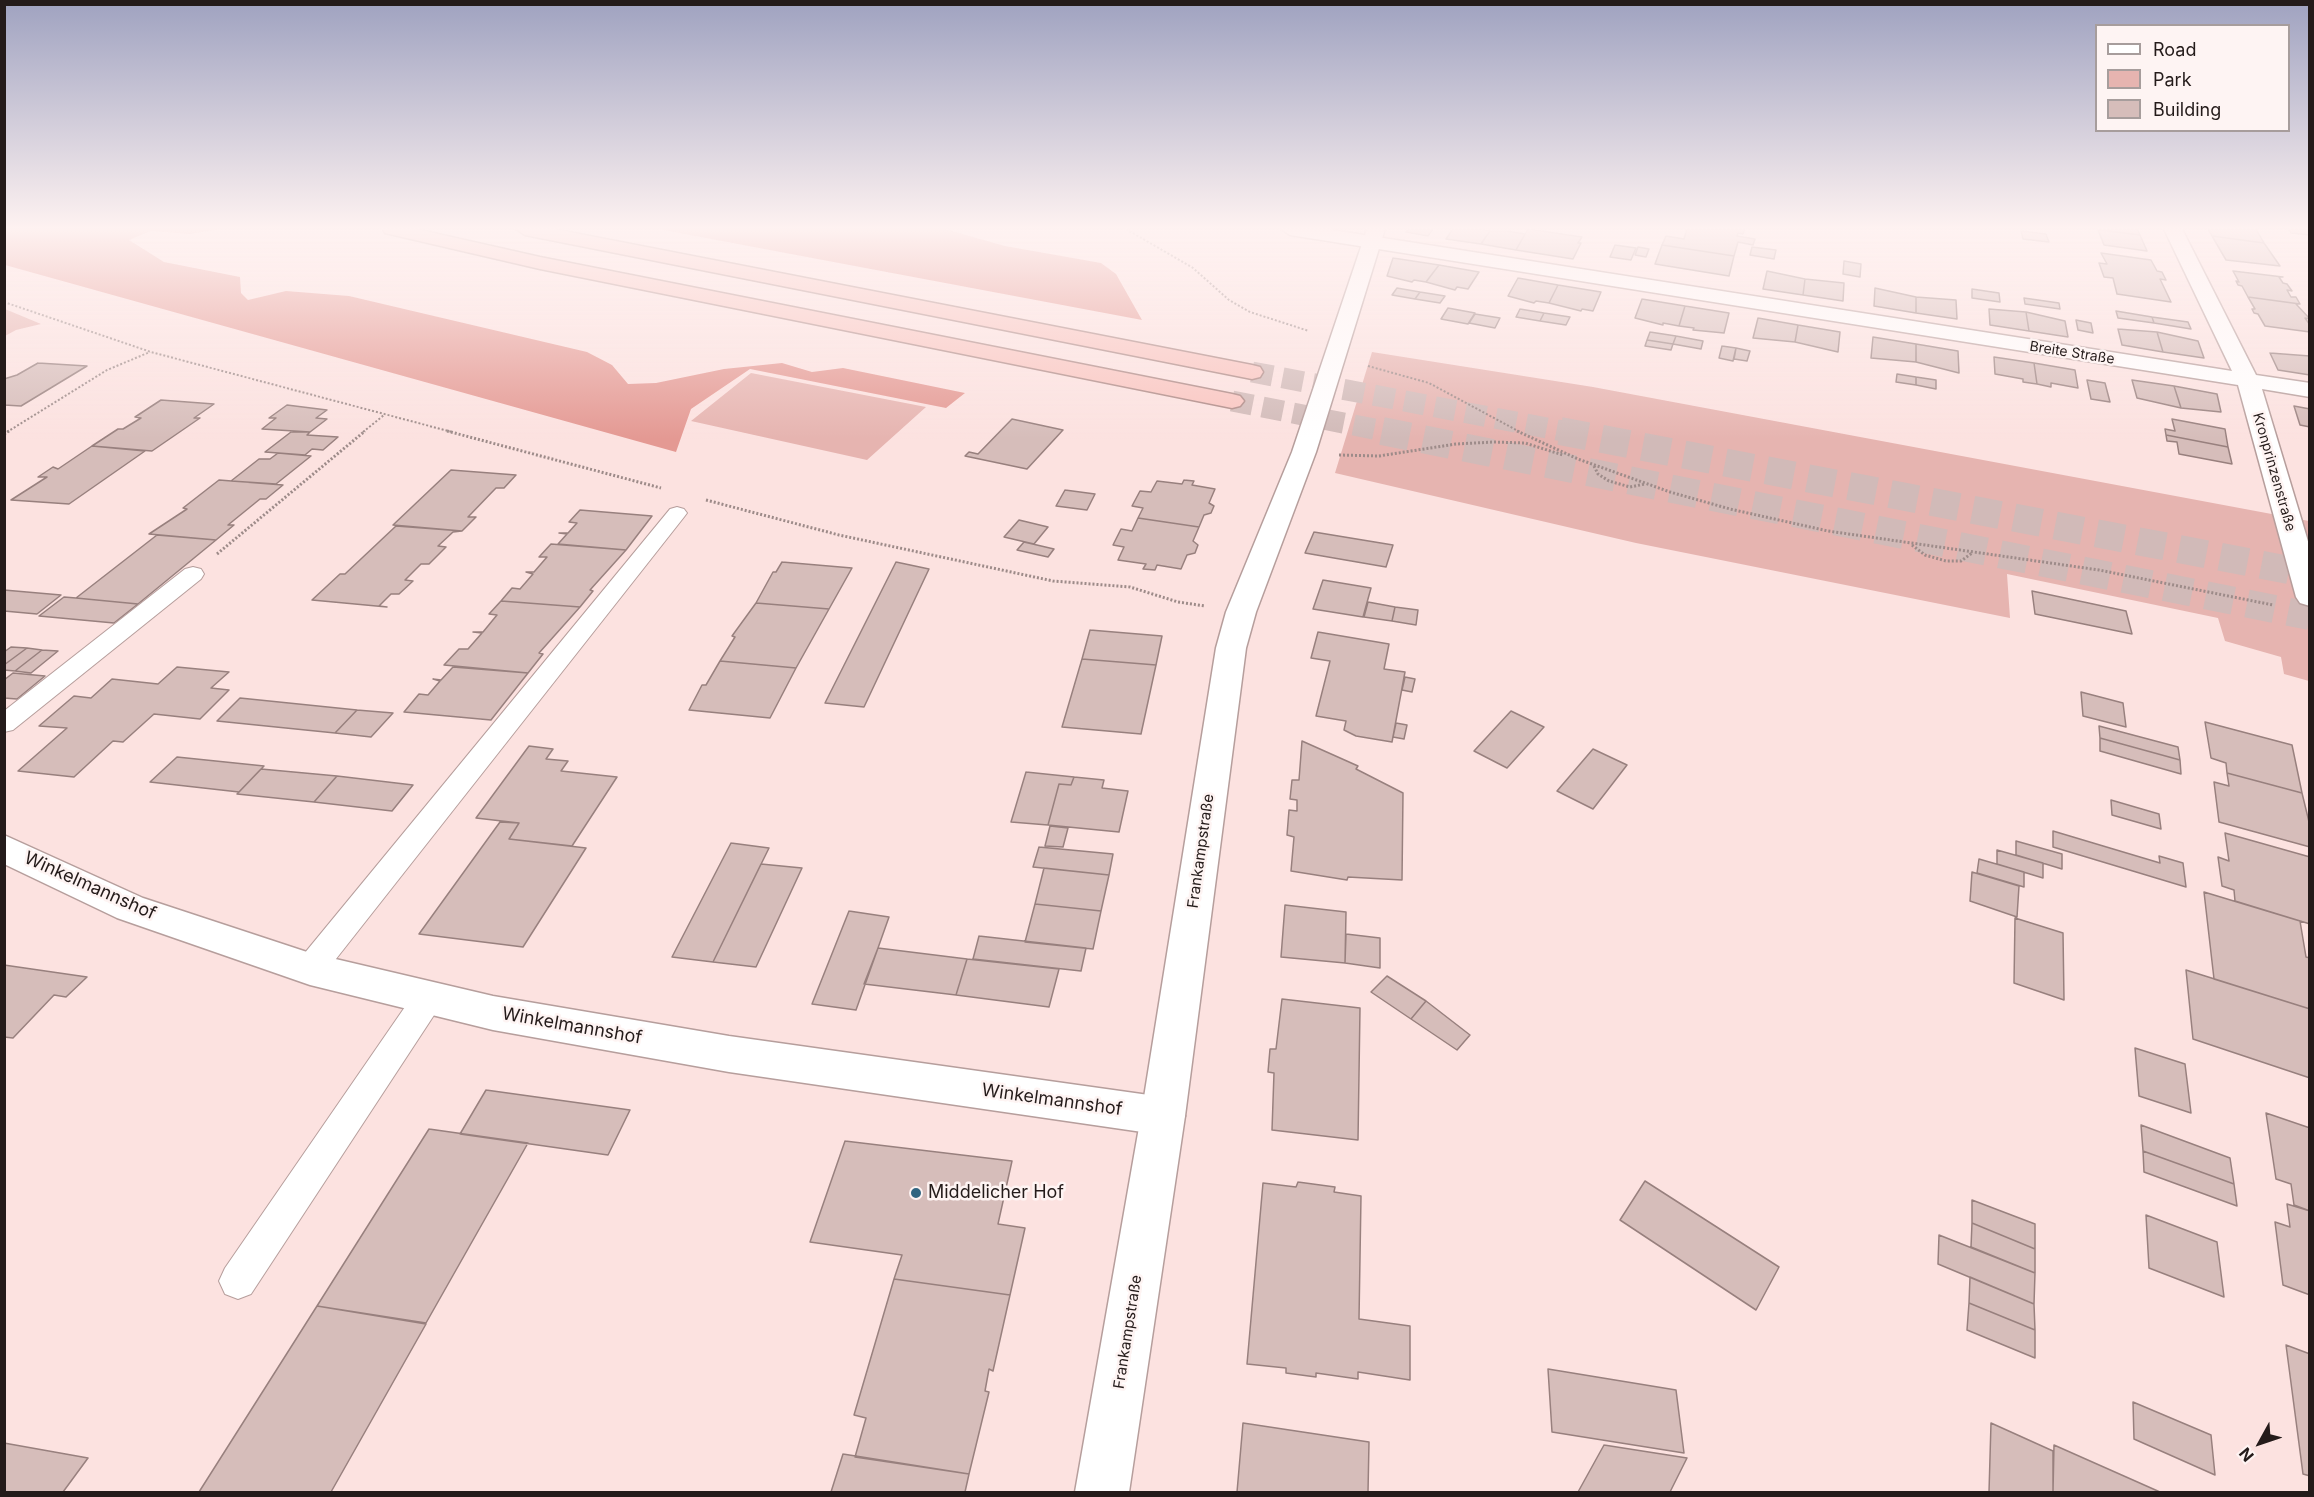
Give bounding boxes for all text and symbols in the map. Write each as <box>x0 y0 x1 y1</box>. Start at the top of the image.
legend <box>2095 24 2290 132</box>
text: Road <box>2153 39 2196 60</box>
text: Park <box>2153 69 2192 90</box>
text: Building <box>2153 99 2221 120</box>
street label: Breite Straße <box>2028 338 2116 368</box>
street label: Kronprinzenstraße <box>2249 411 2299 533</box>
street label: Frankampstraße <box>1184 793 1218 909</box>
street label: Winkelmannshof <box>21 847 159 925</box>
street label: Winkelmannshof <box>500 1003 644 1049</box>
street label: Winkelmannshof <box>980 1079 1124 1121</box>
place label: Middelicher Hof <box>928 1182 1064 1204</box>
marker: Middelicher Hof <box>909 1186 923 1200</box>
street label: Frankampstraße <box>1110 1274 1146 1390</box>
north arrow <box>2230 1413 2290 1473</box>
text: N <box>2235 1443 2258 1466</box>

